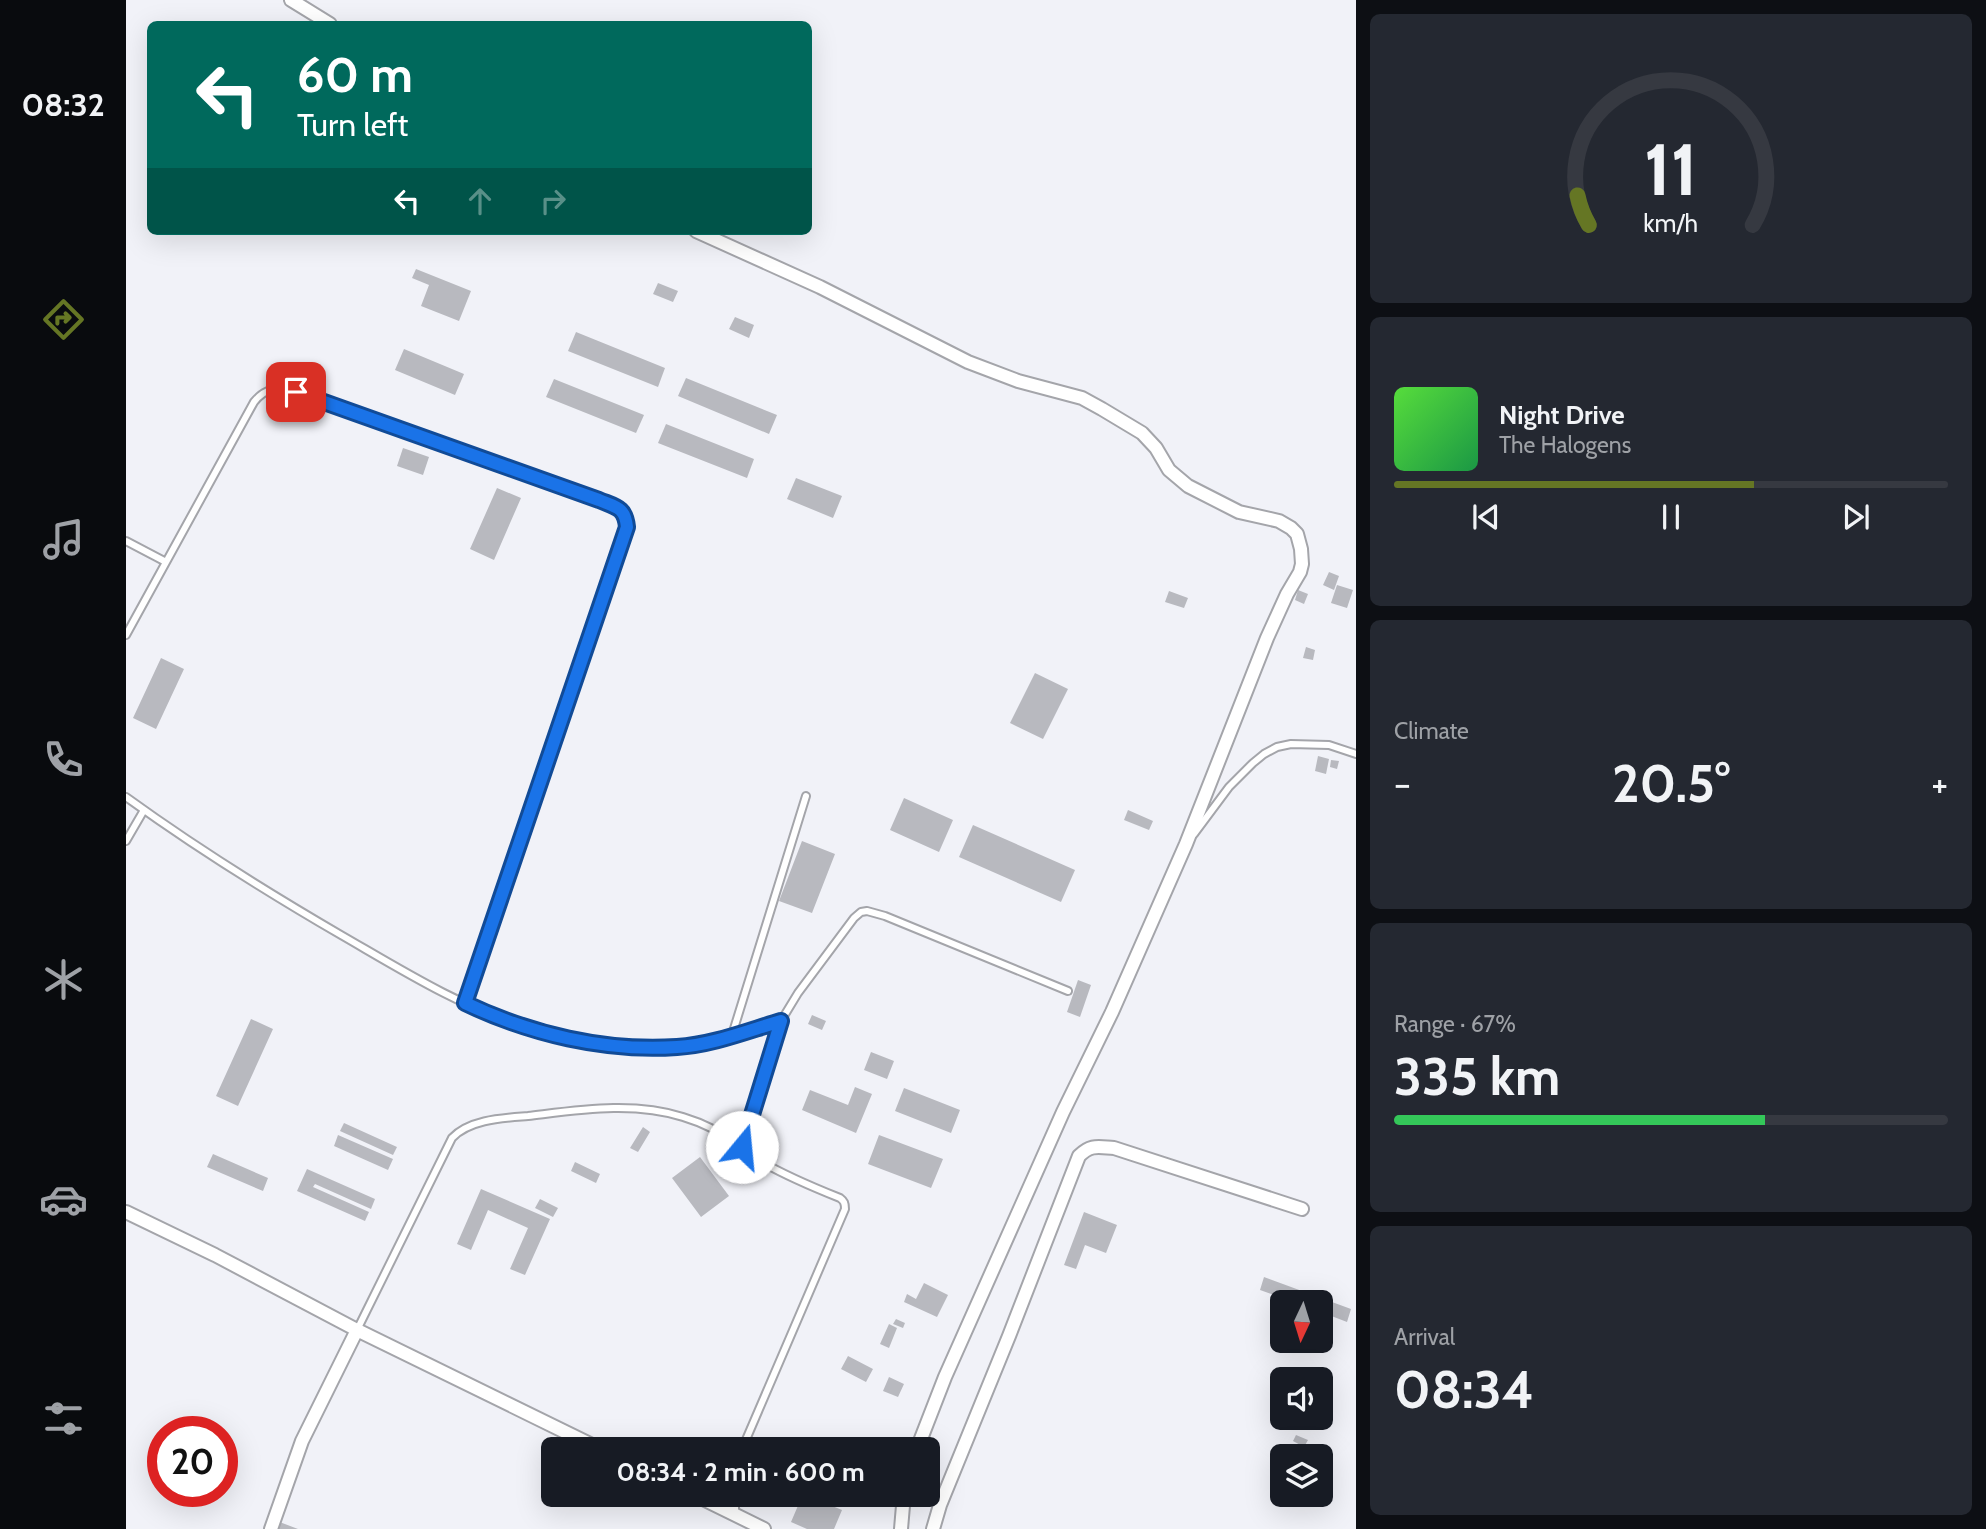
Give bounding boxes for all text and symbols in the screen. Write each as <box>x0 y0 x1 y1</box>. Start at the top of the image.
text: 60 m <box>297 45 413 104</box>
icon: left <box>182 49 273 140</box>
text: 08:32 <box>21 85 105 124</box>
text: Turn left <box>297 105 408 144</box>
text: 11 <box>1644 125 1698 213</box>
icon: left <box>388 182 426 220</box>
icon: ahead <box>461 182 499 220</box>
icon: right <box>534 182 572 220</box>
text: km/h <box>1644 207 1698 237</box>
icon: directions <box>39 295 88 344</box>
pin <box>266 362 326 422</box>
icon: arrive <box>277 373 315 411</box>
text: Night Drive <box>1499 399 1625 431</box>
text: The Halogens <box>1499 431 1631 459</box>
icon: previous <box>1467 498 1505 536</box>
icon: pause <box>1652 498 1690 536</box>
icon: next <box>1837 498 1875 536</box>
icon: music <box>39 515 88 564</box>
text: Climate <box>1394 717 1469 745</box>
icon: phone <box>39 735 88 784</box>
text: 20.5° <box>1612 752 1730 815</box>
text: − <box>1394 760 1411 807</box>
text: + <box>1931 760 1948 807</box>
icon: climate <box>39 955 88 1004</box>
text: Range · 67% <box>1394 1010 1516 1038</box>
text: 335 km <box>1394 1045 1560 1108</box>
position arrow <box>705 1110 779 1184</box>
icon: car <box>39 1175 88 1224</box>
north arrow <box>1270 1290 1334 1353</box>
map controls <box>1270 1290 1333 1507</box>
text: Arrival <box>1394 1323 1455 1351</box>
text: 08:34 <box>1394 1358 1534 1421</box>
button: sound <box>1270 1367 1333 1430</box>
icon: filters <box>39 1394 88 1443</box>
speed limit sign: 20 <box>147 1416 238 1507</box>
button: layers <box>1270 1444 1333 1507</box>
text: 08:34 · 2 min · 600 m <box>616 1456 865 1488</box>

